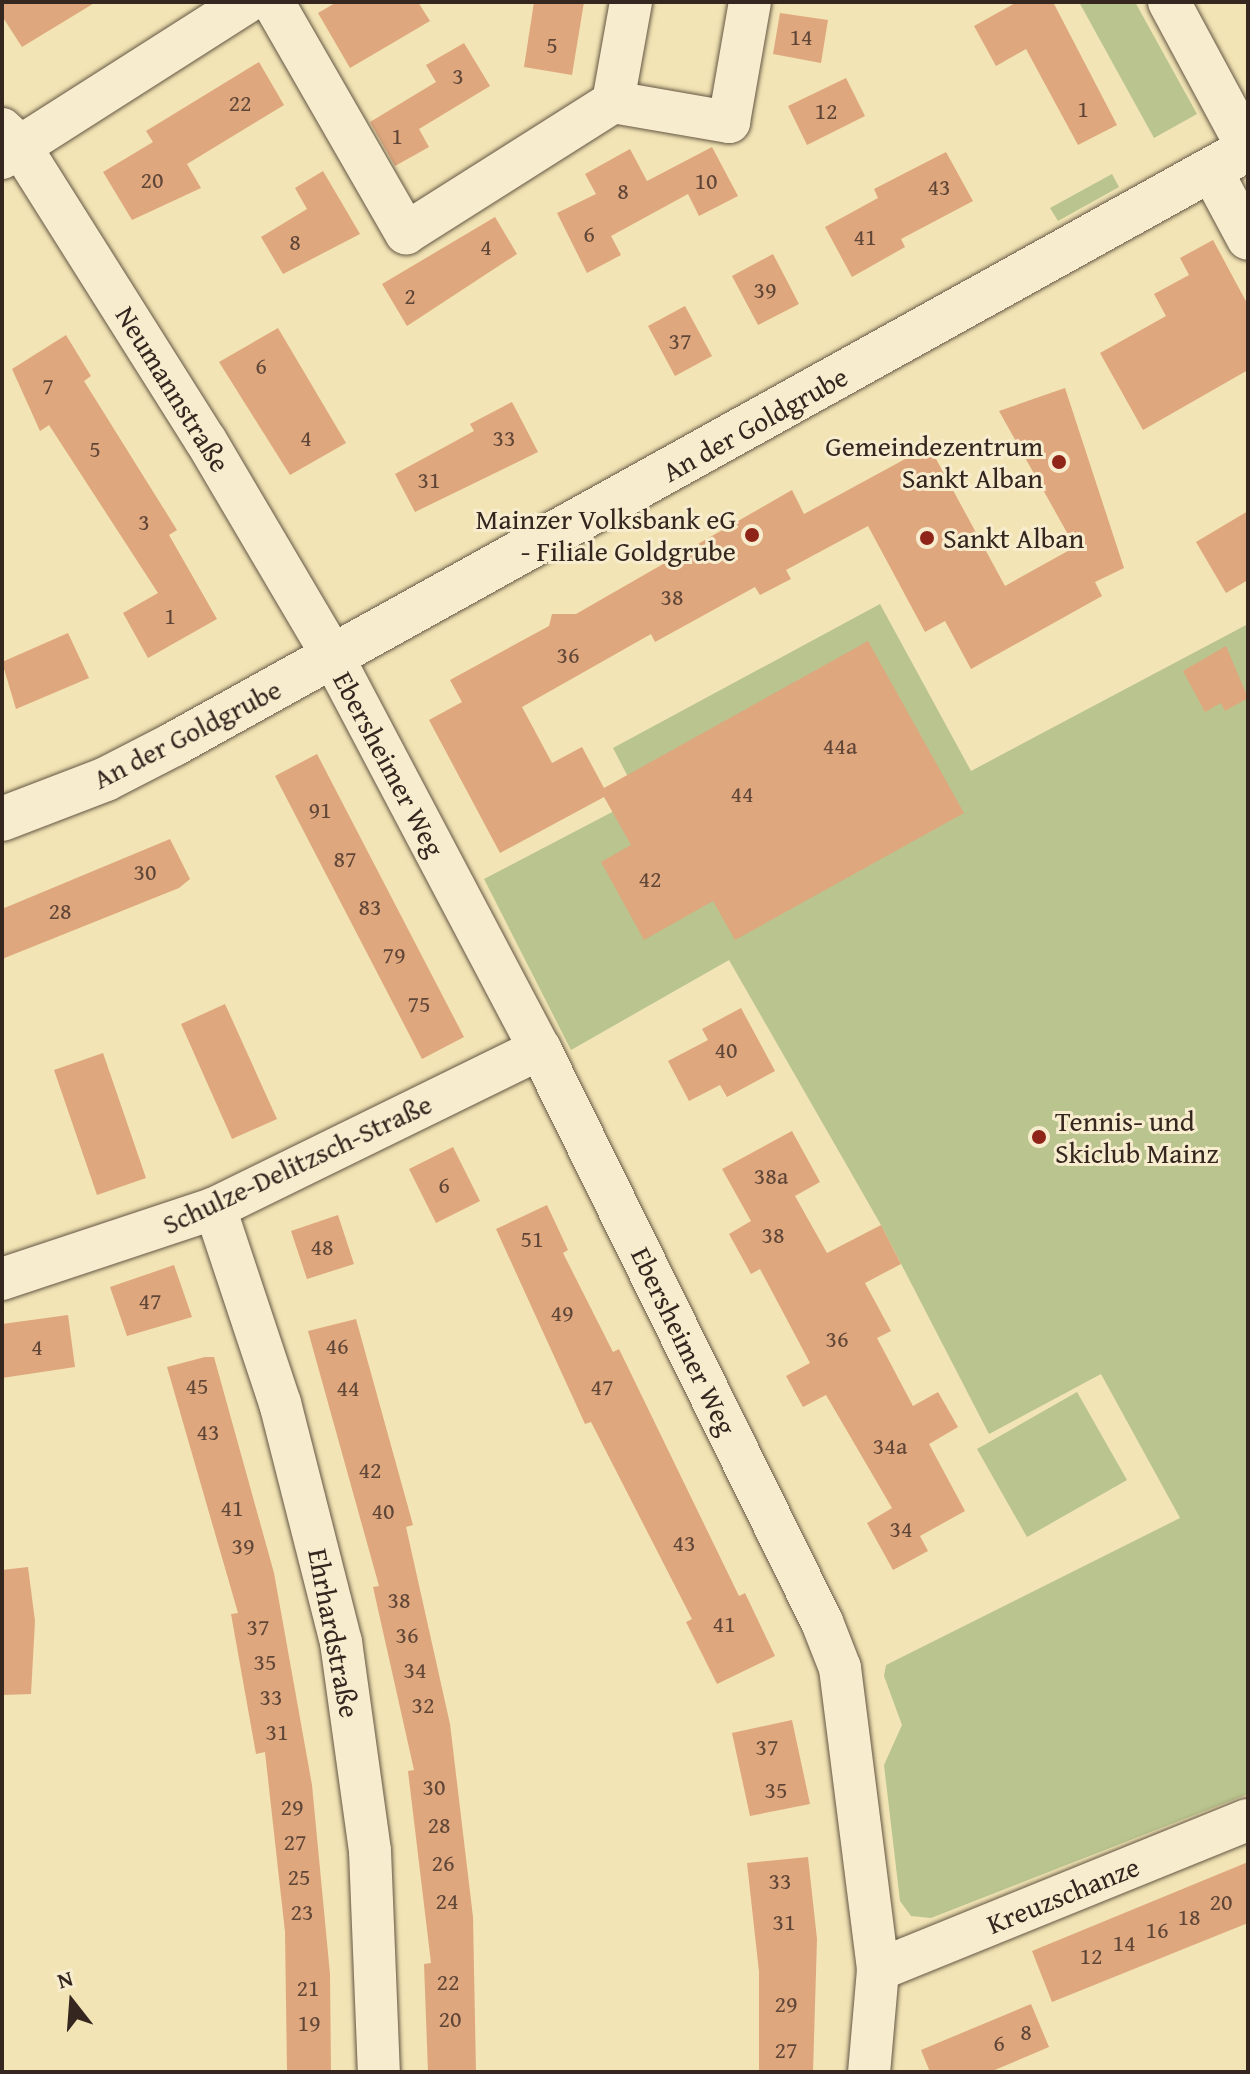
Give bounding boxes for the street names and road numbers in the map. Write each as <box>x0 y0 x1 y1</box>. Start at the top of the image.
street label: Neumannstraße <box>109 300 237 478</box>
street label: An der Goldgrube <box>657 359 853 489</box>
street label: Ebersheimer Weg <box>326 666 452 862</box>
street label: An der Goldgrube <box>87 672 287 796</box>
street label: Schulze-Delitzsch-Straße <box>157 1087 437 1241</box>
street label: Ebersheimer Weg <box>624 1242 744 1440</box>
street label: Ehrhardstraße <box>301 1546 367 1720</box>
street label: Kreuzschanze <box>982 1849 1144 1941</box>

